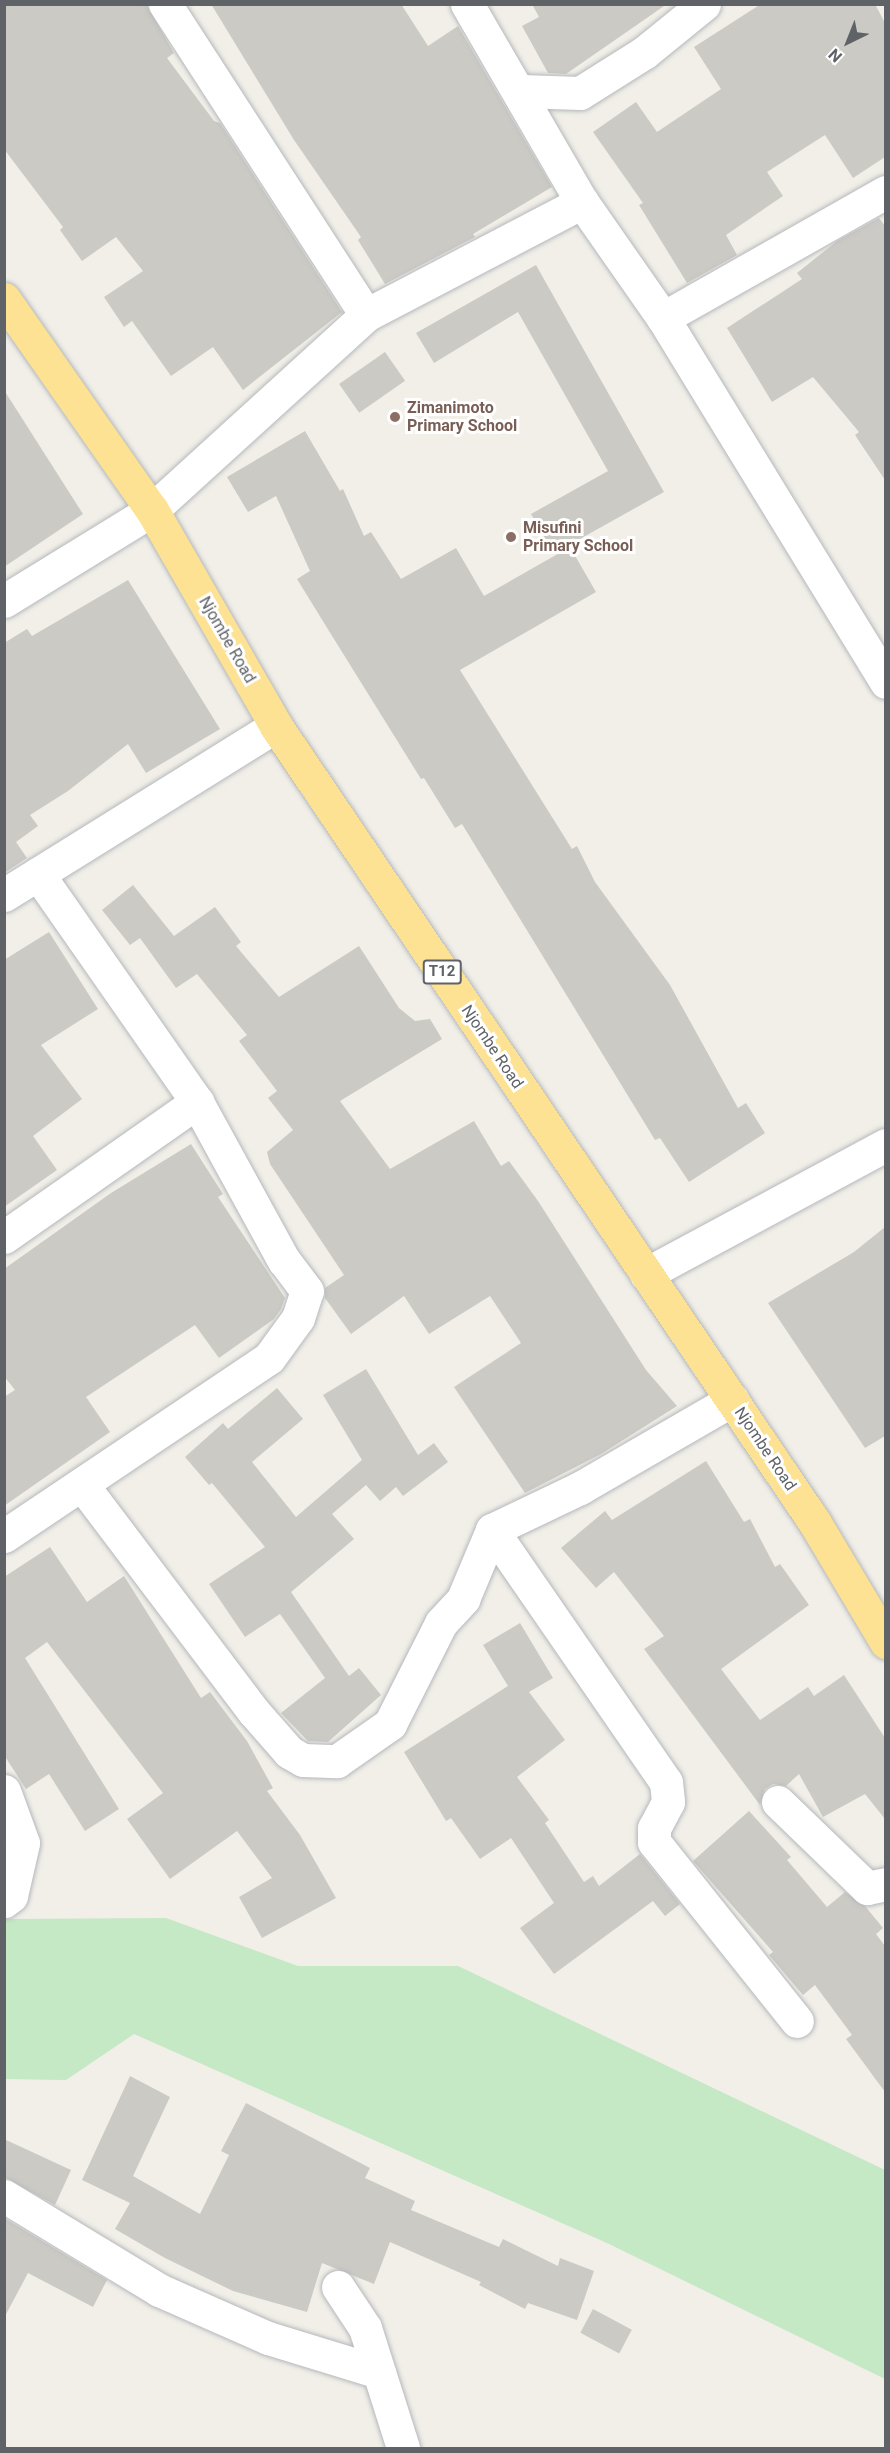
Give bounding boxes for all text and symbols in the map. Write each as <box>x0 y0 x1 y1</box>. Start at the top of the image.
north arrow <box>818 12 878 72</box>
text: N <box>825 45 846 66</box>
place label: Zimanimoto Primary School <box>407 398 517 436</box>
marker: Zimanimoto Primary School <box>388 410 402 424</box>
place label: Misufini Primary School <box>523 518 633 556</box>
marker: Misufini Primary School <box>504 530 518 544</box>
street label: Njombe Road <box>195 593 259 687</box>
road number: T12 <box>422 960 462 984</box>
street label: Njombe Road <box>457 1002 527 1092</box>
street label: Njombe Road <box>730 1404 800 1494</box>

